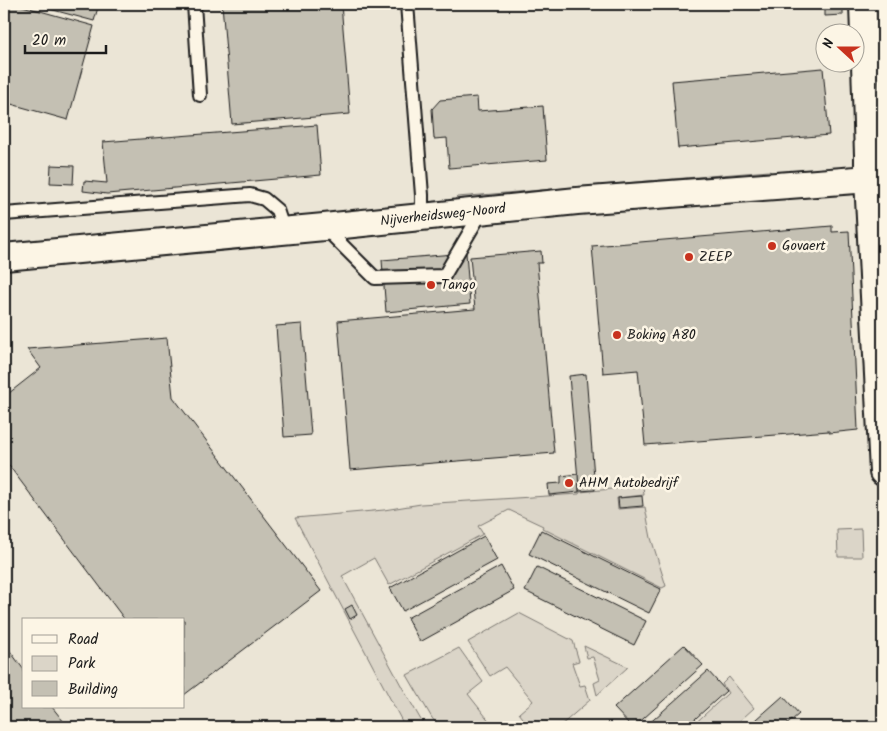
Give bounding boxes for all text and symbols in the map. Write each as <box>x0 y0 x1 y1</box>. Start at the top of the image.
scale bar <box>25 22 106 54</box>
north arrow <box>814 22 864 72</box>
text: 20 m <box>32 29 66 53</box>
text: N <box>817 35 841 52</box>
street label: Nijverheidsweg-Noord <box>379 197 508 233</box>
place label: Govaert <box>782 235 826 257</box>
marker: Govaert <box>766 240 778 252</box>
place label: ZEEP <box>699 246 732 268</box>
marker: ZEEP <box>683 251 695 263</box>
place label: Tango <box>441 274 476 296</box>
marker: Tango <box>425 279 437 291</box>
place label: Boking A80 <box>627 324 696 346</box>
marker: Boking A80 <box>611 329 623 341</box>
place label: AHM Autobedrijf <box>579 472 680 494</box>
marker: AHM Autobedrijf <box>563 477 575 489</box>
legend <box>22 618 185 708</box>
text: Road <box>68 628 99 652</box>
text: Park <box>68 652 96 676</box>
text: Building <box>68 678 118 702</box>

